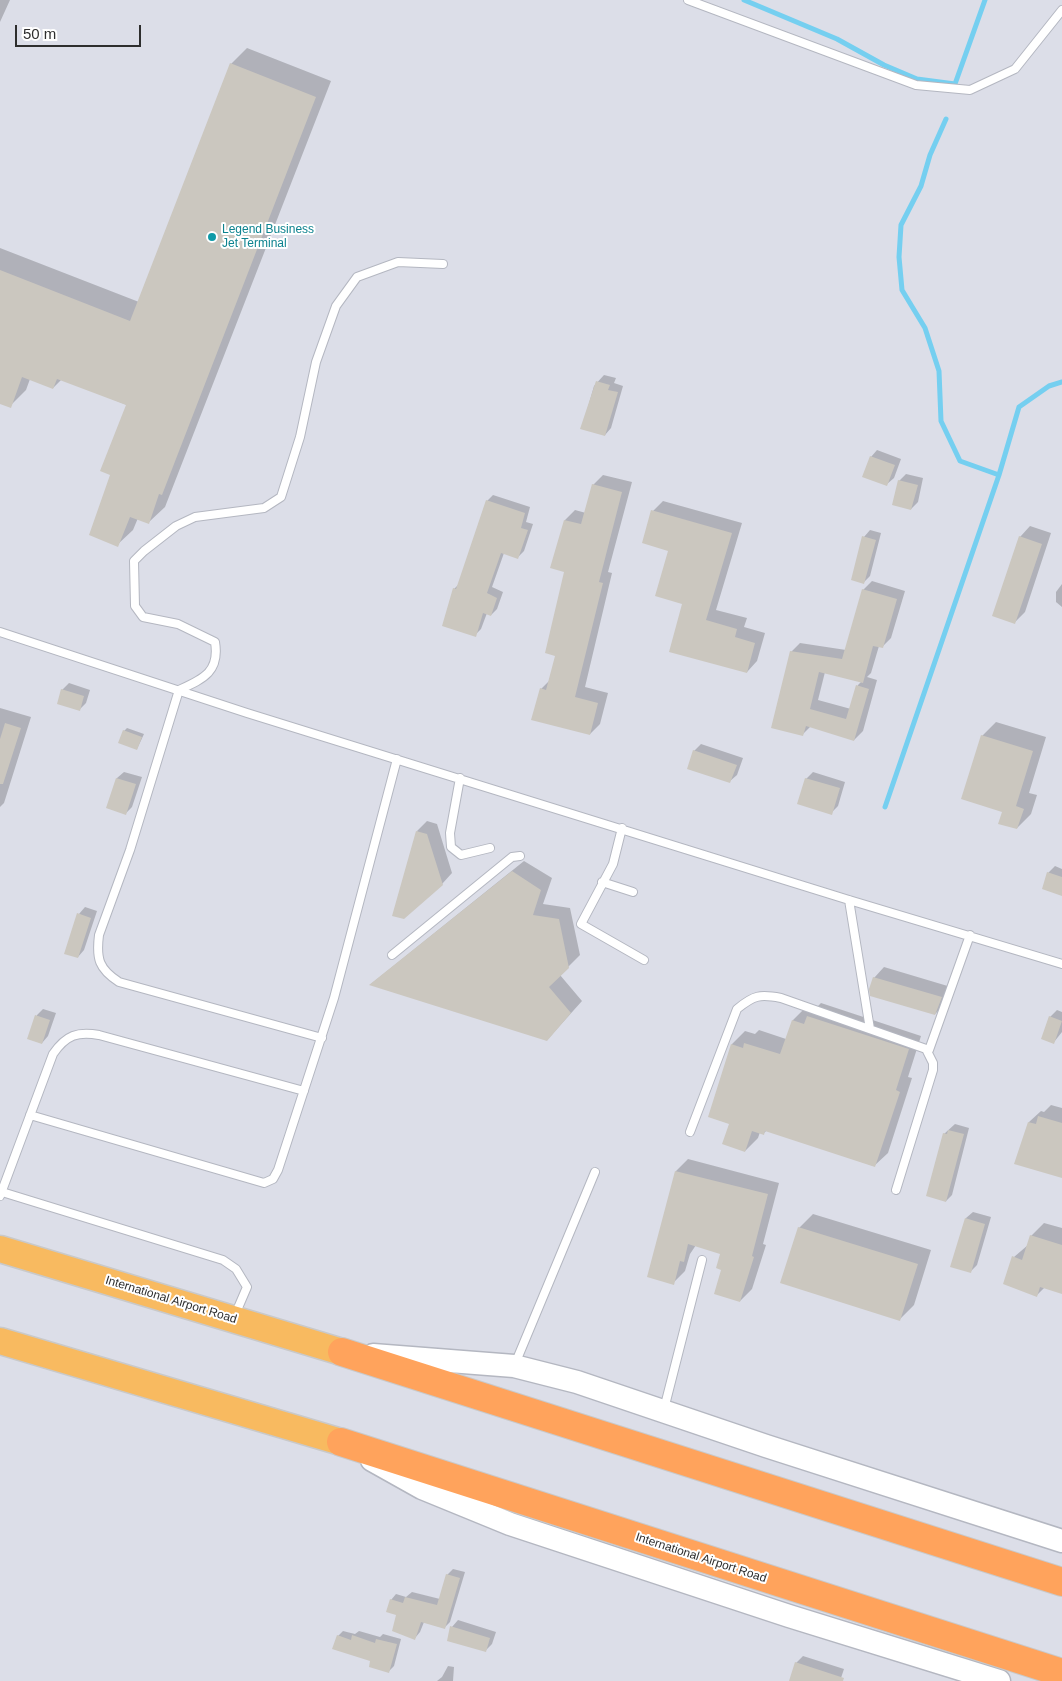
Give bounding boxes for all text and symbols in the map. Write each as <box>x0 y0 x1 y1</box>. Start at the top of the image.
scale bar <box>18 15 144 47</box>
text: 50 m <box>23 25 56 42</box>
place label: Legend Business Jet Terminal <box>222 223 314 251</box>
marker: Legend Business Jet Terminal <box>206 231 218 243</box>
street label: International Airport Road <box>104 1273 238 1327</box>
street label: International Airport Road <box>634 1530 768 1586</box>

